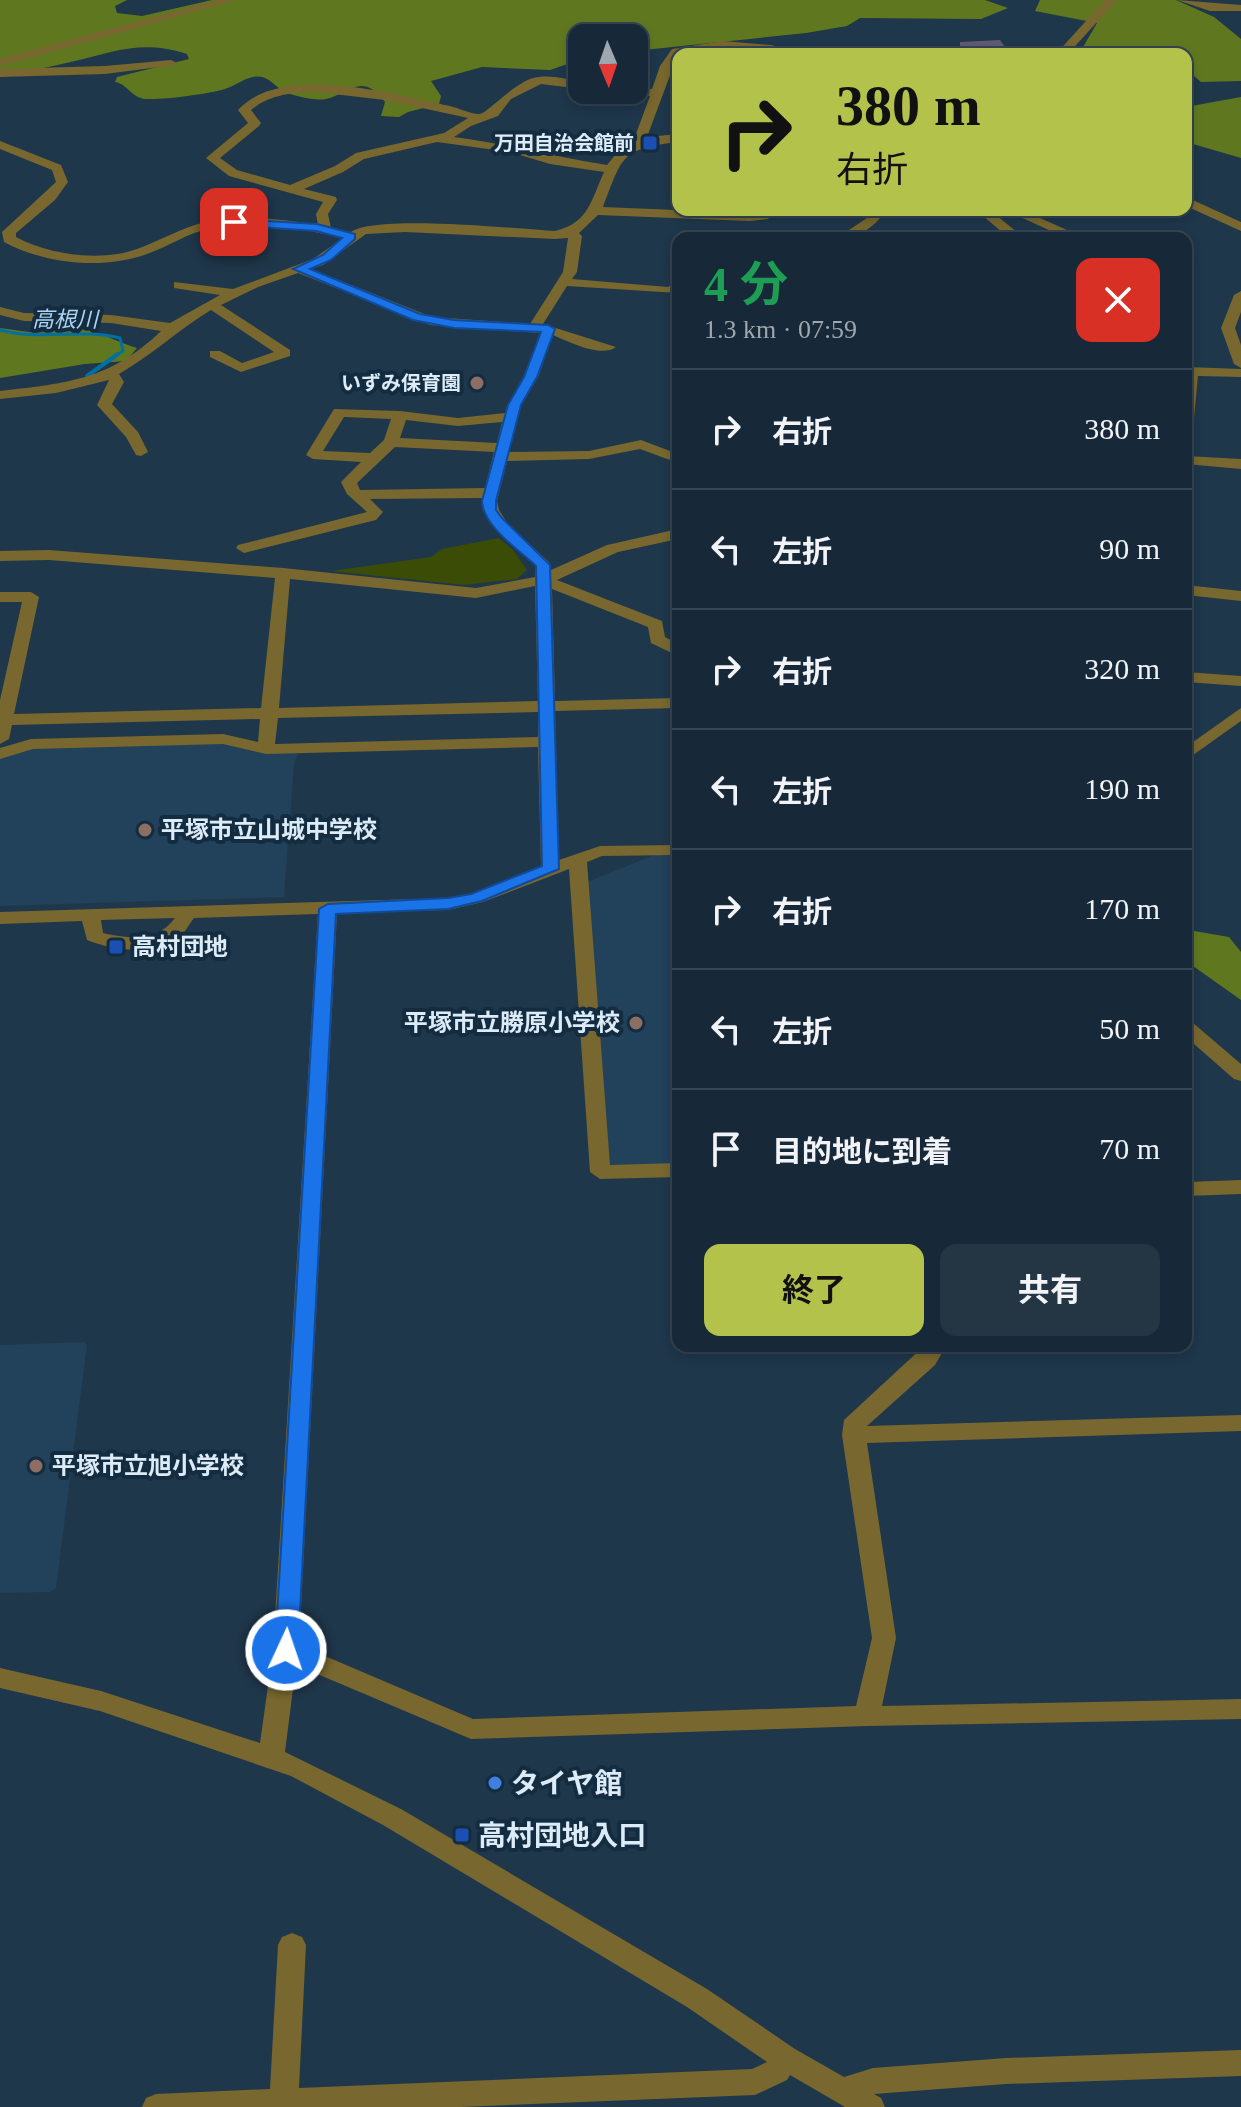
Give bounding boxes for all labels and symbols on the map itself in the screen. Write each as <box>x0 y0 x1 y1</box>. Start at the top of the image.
north arrow <box>568 24 648 104</box>
place label: 万田自治会館前 <box>494 132 634 154</box>
marker: 万田自治会館前 <box>641 134 659 152</box>
pin <box>200 188 268 256</box>
water label: 高根川 <box>32 307 100 332</box>
place label: いずみ保育園 <box>341 372 461 394</box>
marker: いずみ保育園 <box>468 374 486 392</box>
place label: 平塚市立山城中学校 <box>161 817 377 843</box>
marker: 平塚市立山城中学校 <box>136 821 154 839</box>
place label: 高村団地 <box>132 934 228 960</box>
marker: 高村団地 <box>107 938 125 956</box>
place label: 平塚市立勝原小学校 <box>404 1010 620 1036</box>
marker: 平塚市立勝原小学校 <box>627 1014 645 1032</box>
place label: 平塚市立旭小学校 <box>52 1453 244 1479</box>
marker: 平塚市立旭小学校 <box>27 1457 45 1475</box>
position arrow <box>244 1608 328 1692</box>
place label: タイヤ館 <box>511 1768 622 1799</box>
marker: タイヤ館 <box>486 1774 504 1792</box>
place label: 高村団地入口 <box>478 1820 646 1851</box>
marker: 高村団地入口 <box>453 1826 471 1844</box>

